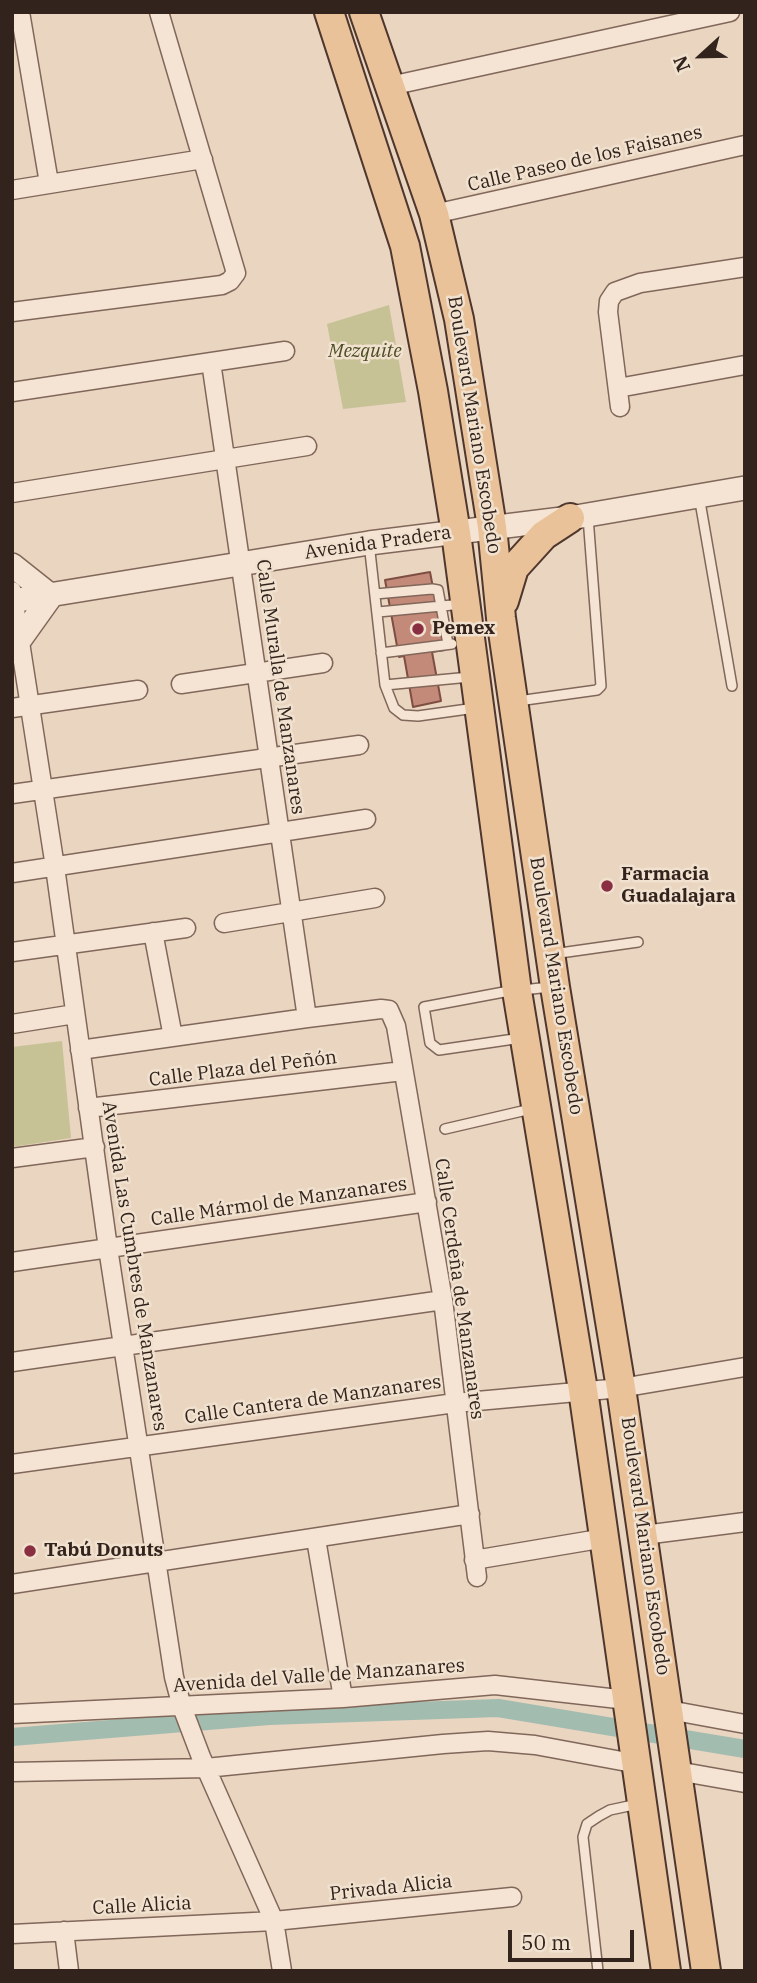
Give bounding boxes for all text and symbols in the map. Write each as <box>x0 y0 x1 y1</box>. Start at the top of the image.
north arrow <box>666 21 736 91</box>
text: N <box>668 52 695 75</box>
street label: Calle Paseo de los Faisanes <box>465 121 705 197</box>
street label: Boulevard Mariano Escobedo <box>442 294 506 556</box>
park label: Mezquite <box>328 341 402 363</box>
street label: Avenida Pradera <box>303 521 453 565</box>
street label: Calle Muralla de Manzanares <box>251 558 309 816</box>
place label: Pemex <box>432 618 495 640</box>
marker: Pemex <box>410 621 426 637</box>
street label: Boulevard Mariano Escobedo <box>524 855 588 1117</box>
place label: Farmacia Guadalajara <box>621 864 736 908</box>
marker: Farmacia Guadalajara <box>599 878 615 894</box>
street label: Calle Plaza del Peñón <box>148 1046 338 1092</box>
street label: Avenida Las Cumbres de Manzanares <box>97 1099 171 1433</box>
street label: Calle Cerdeña de Manzanares <box>429 1157 489 1421</box>
street label: Calle Mármol de Manzanares <box>149 1173 409 1231</box>
street label: Calle Cantera de Manzanares <box>183 1371 443 1429</box>
street label: Boulevard Mariano Escobedo <box>616 1415 674 1677</box>
place label: Tabú Donuts <box>44 1540 163 1562</box>
marker: Tabú Donuts <box>22 1543 38 1559</box>
street label: Avenida del Valle de Manzanares <box>172 1654 466 1698</box>
street label: Privada Alicia <box>328 1870 454 1906</box>
street label: Calle Alicia <box>92 1892 192 1920</box>
scale bar <box>512 1916 638 1960</box>
text: 50 m <box>521 1928 571 1956</box>

